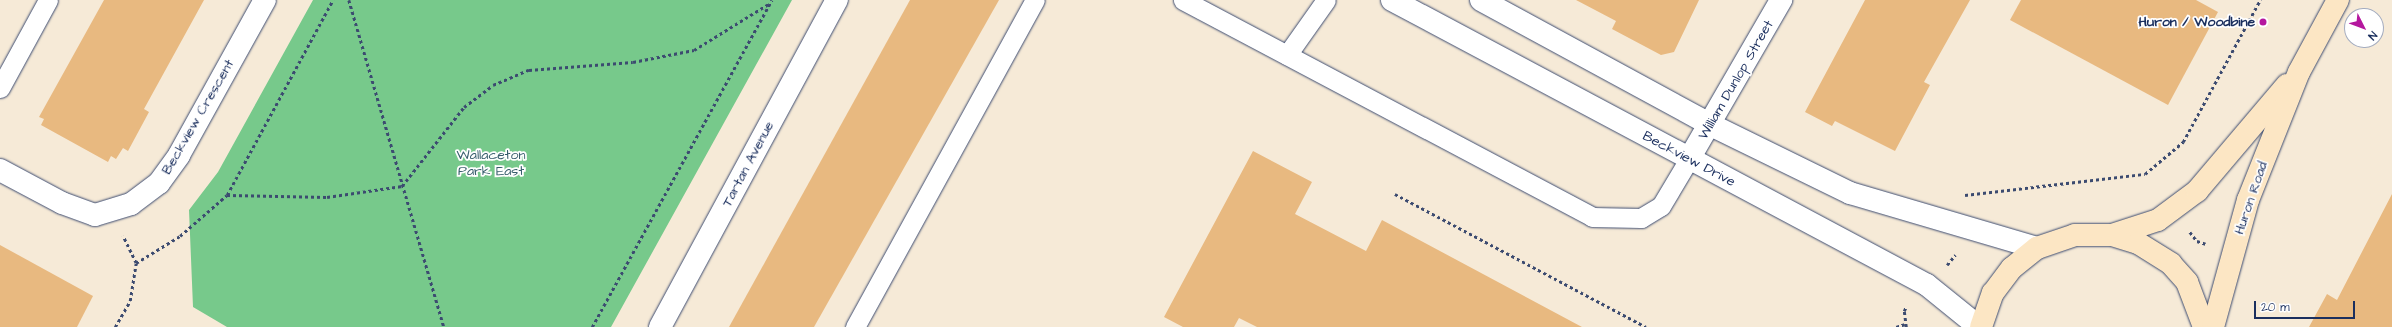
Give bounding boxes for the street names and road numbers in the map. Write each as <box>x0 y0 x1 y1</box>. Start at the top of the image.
street label: William Dunlop Street <box>1695 17 1777 143</box>
street label: Beckview Crescent <box>158 56 238 178</box>
street label: Tartan Avenue <box>718 118 778 210</box>
street label: Beckview Drive <box>1640 127 1738 191</box>
street label: Huron Road <box>2231 159 2271 237</box>

